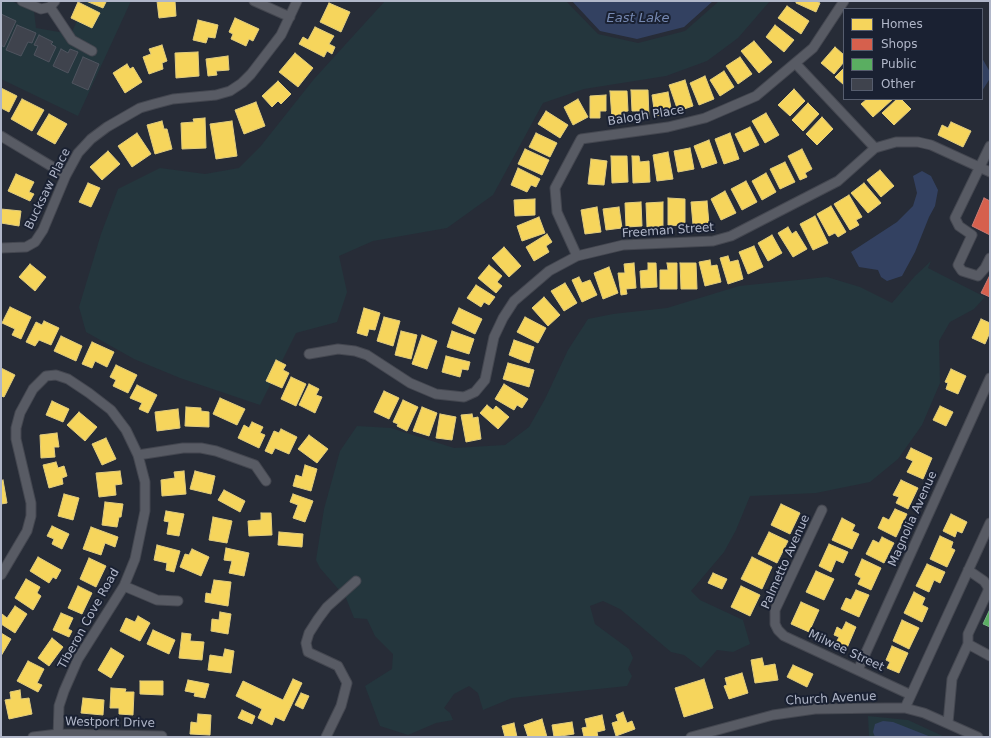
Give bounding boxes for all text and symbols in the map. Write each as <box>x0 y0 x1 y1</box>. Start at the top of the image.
legend <box>843 8 983 100</box>
water label: East Lake <box>607 11 669 27</box>
text: Homes <box>881 17 923 31</box>
text: Shops <box>881 37 917 51</box>
text: Public <box>881 57 917 71</box>
text: Other <box>881 77 915 91</box>
street label: Balogh Place <box>607 103 685 129</box>
street label: Bucksaw Place <box>22 146 74 232</box>
street label: Freeman Street <box>621 221 715 241</box>
street label: Magnolia Avenue <box>886 469 940 569</box>
street label: Palmetto Avenue <box>759 513 813 611</box>
street label: Tiberon Cove Road <box>55 566 123 672</box>
street label: Milwee Street <box>806 627 886 675</box>
street label: Church Avenue <box>785 689 877 709</box>
street label: Westport Drive <box>65 715 155 731</box>

